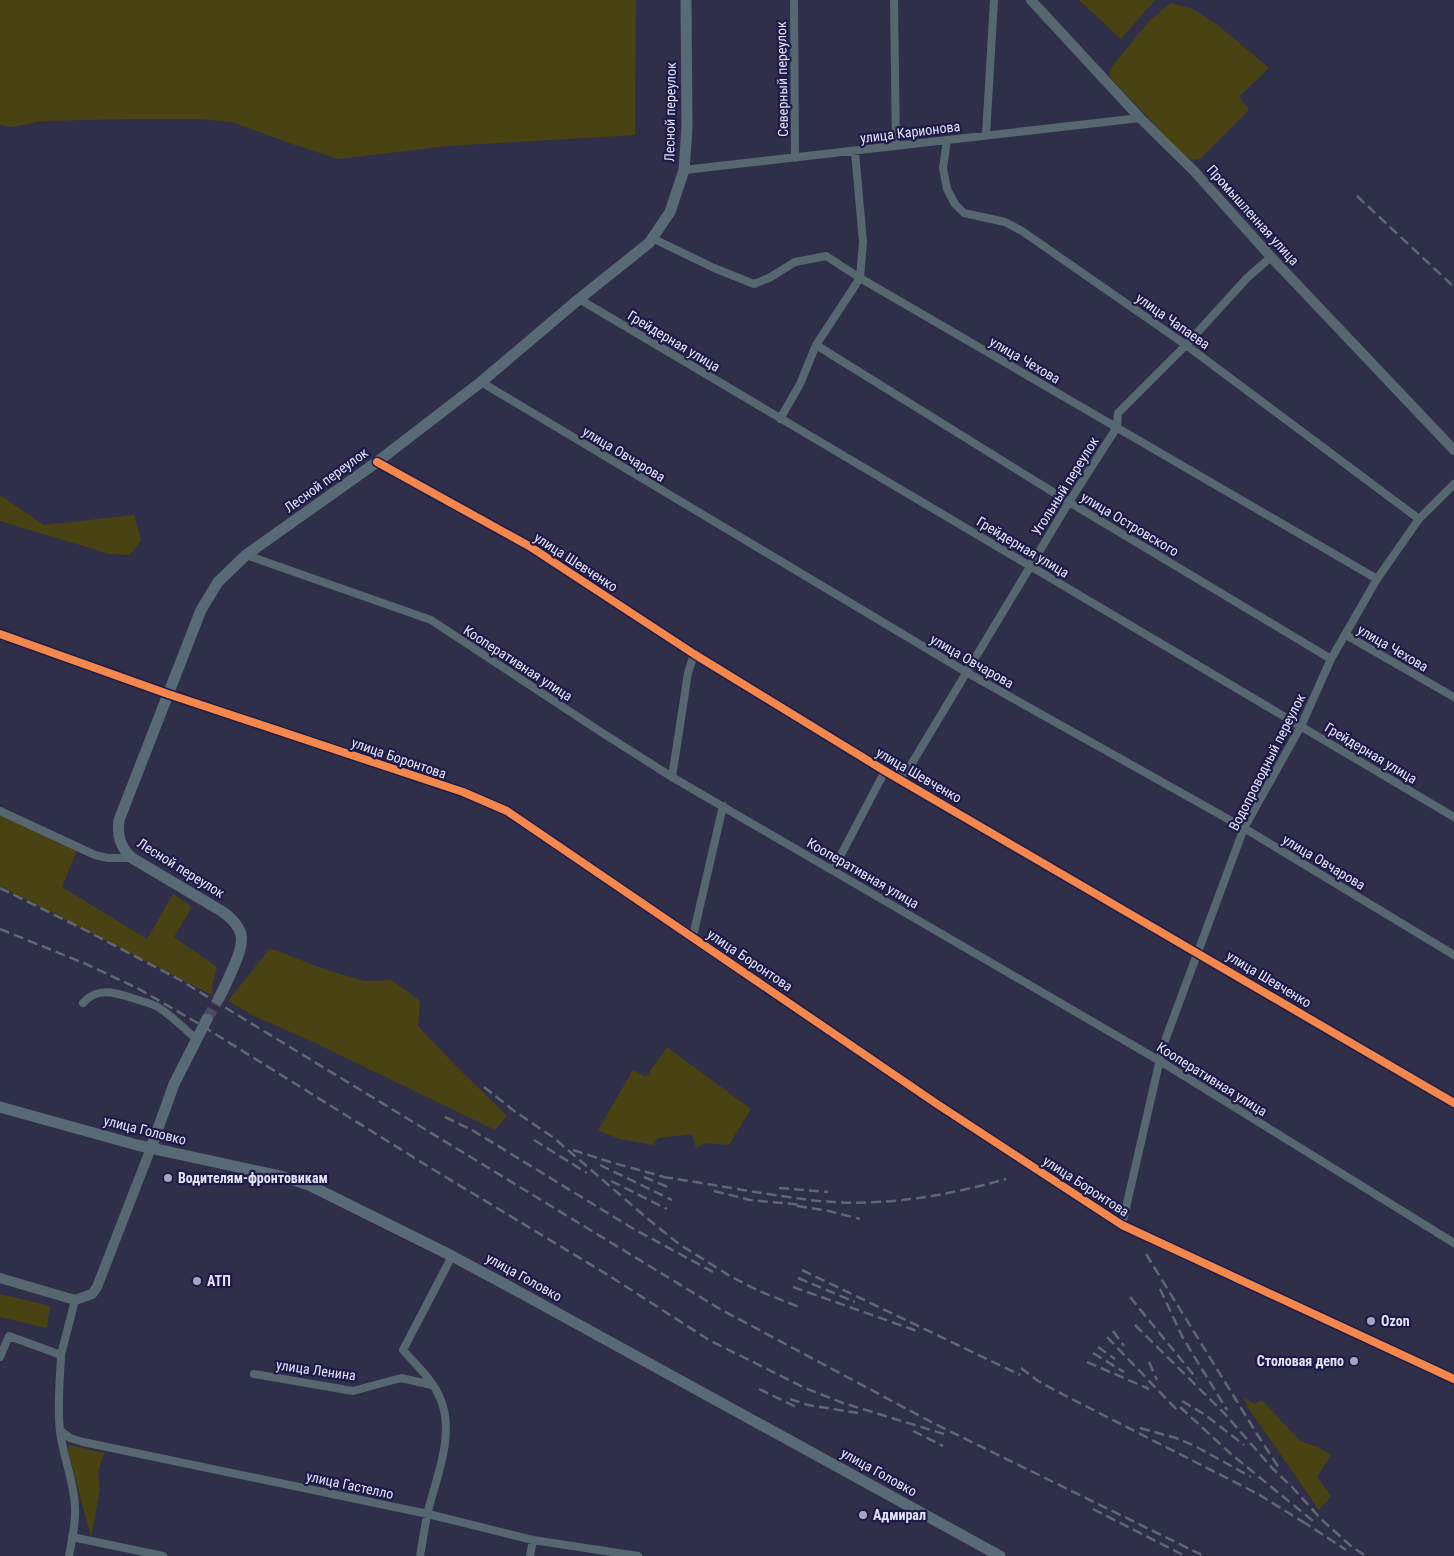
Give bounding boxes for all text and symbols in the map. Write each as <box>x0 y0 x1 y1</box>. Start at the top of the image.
street label: Северный переулок <box>773 21 791 137</box>
street label: Лесной переулок <box>661 62 679 162</box>
street label: улица Карионова <box>859 118 961 146</box>
street label: Промышленная улица <box>1204 162 1302 268</box>
street label: улица Чапаева <box>1133 290 1213 352</box>
street label: Грейдерная улица <box>625 307 723 375</box>
street label: улица Чехова <box>987 333 1063 387</box>
street label: улица Овчарова <box>580 423 668 485</box>
street label: Угольный переулок <box>1028 433 1102 538</box>
street label: Лесной переулок <box>281 444 371 516</box>
street label: улица Островского <box>1078 489 1182 559</box>
street label: Грейдерная улица <box>974 513 1072 581</box>
street label: улица Шевченко <box>531 529 621 595</box>
street label: улица Чехова <box>1355 621 1431 675</box>
street label: Кооперативная улица <box>461 622 575 704</box>
street label: улица Овчарова <box>927 631 1017 691</box>
street label: Водопроводный переулок <box>1226 691 1309 833</box>
street label: Грейдерная улица <box>1322 719 1420 787</box>
street label: улица Боронтова <box>349 734 449 782</box>
street label: улица Шевченко <box>873 744 965 806</box>
street label: улица Овчарова <box>1280 831 1368 893</box>
street label: Кооперативная улица <box>804 834 922 912</box>
street label: Лесной переулок <box>134 835 228 901</box>
street label: улица Боронтова <box>704 926 796 994</box>
street label: улица Шевченко <box>1224 947 1314 1011</box>
street label: Кооперативная улица <box>1154 1039 1270 1119</box>
street label: улица Головко <box>102 1112 188 1148</box>
street label: улица Боронтова <box>1040 1152 1132 1220</box>
place label: Водителям-фронтовикам <box>178 1170 328 1186</box>
marker: Водителям-фронтовикам <box>162 1172 174 1184</box>
street label: улица Головко <box>483 1250 565 1304</box>
place label: АТП <box>207 1273 231 1289</box>
marker: АТП <box>191 1275 203 1287</box>
place label: Ozon <box>1381 1313 1410 1329</box>
marker: Ozon <box>1365 1315 1377 1327</box>
place label: Столовая депо <box>1257 1353 1344 1369</box>
marker: Столовая депо <box>1348 1355 1360 1367</box>
street label: улица Ленина <box>275 1356 357 1384</box>
street label: улица Головко <box>838 1445 920 1499</box>
street label: улица Гастелло <box>305 1468 395 1502</box>
place label: Адмирал <box>873 1507 926 1523</box>
marker: Адмирал <box>857 1509 869 1521</box>

